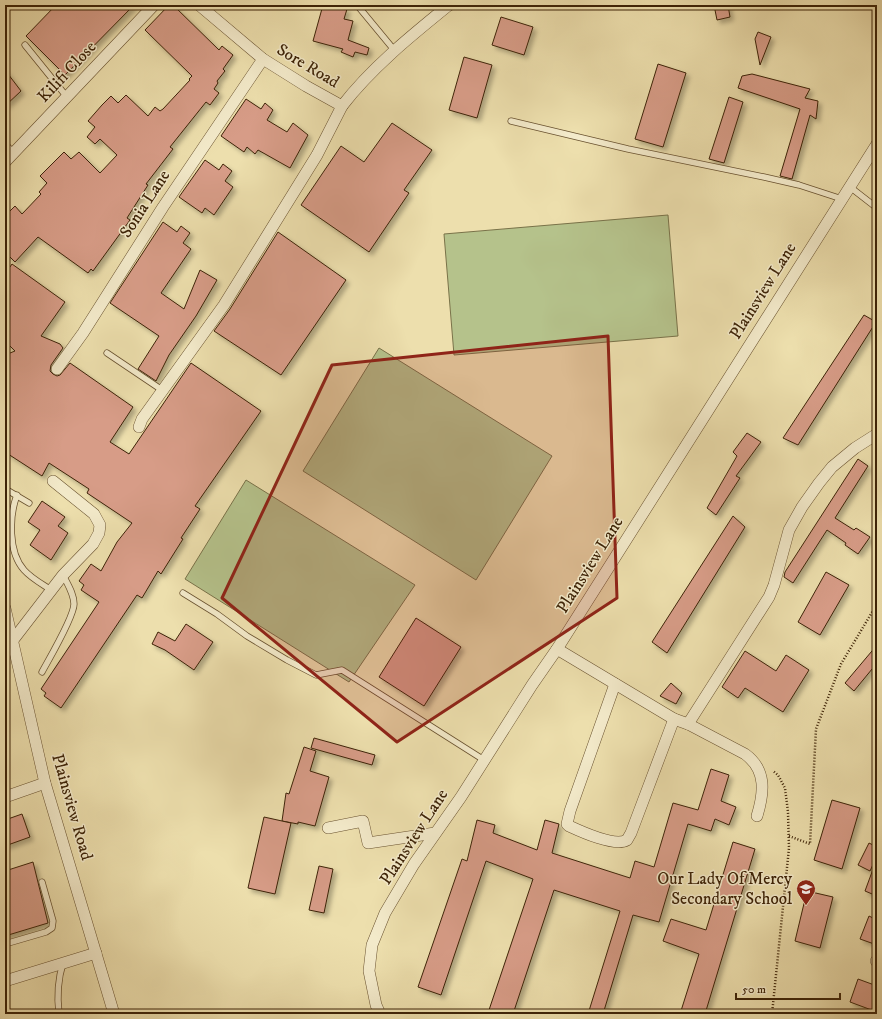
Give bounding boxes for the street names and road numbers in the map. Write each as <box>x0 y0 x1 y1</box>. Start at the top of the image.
street label: Kilifi Close <box>33 37 101 107</box>
street label: Sore Road <box>273 39 344 94</box>
street label: Sonia Lane <box>115 166 175 242</box>
street label: Plainsview Lane <box>725 239 801 343</box>
street label: Plainsview Lane <box>552 513 628 617</box>
street label: Plainsview Road <box>46 751 98 863</box>
street label: Plainsview Lane <box>375 785 453 889</box>

